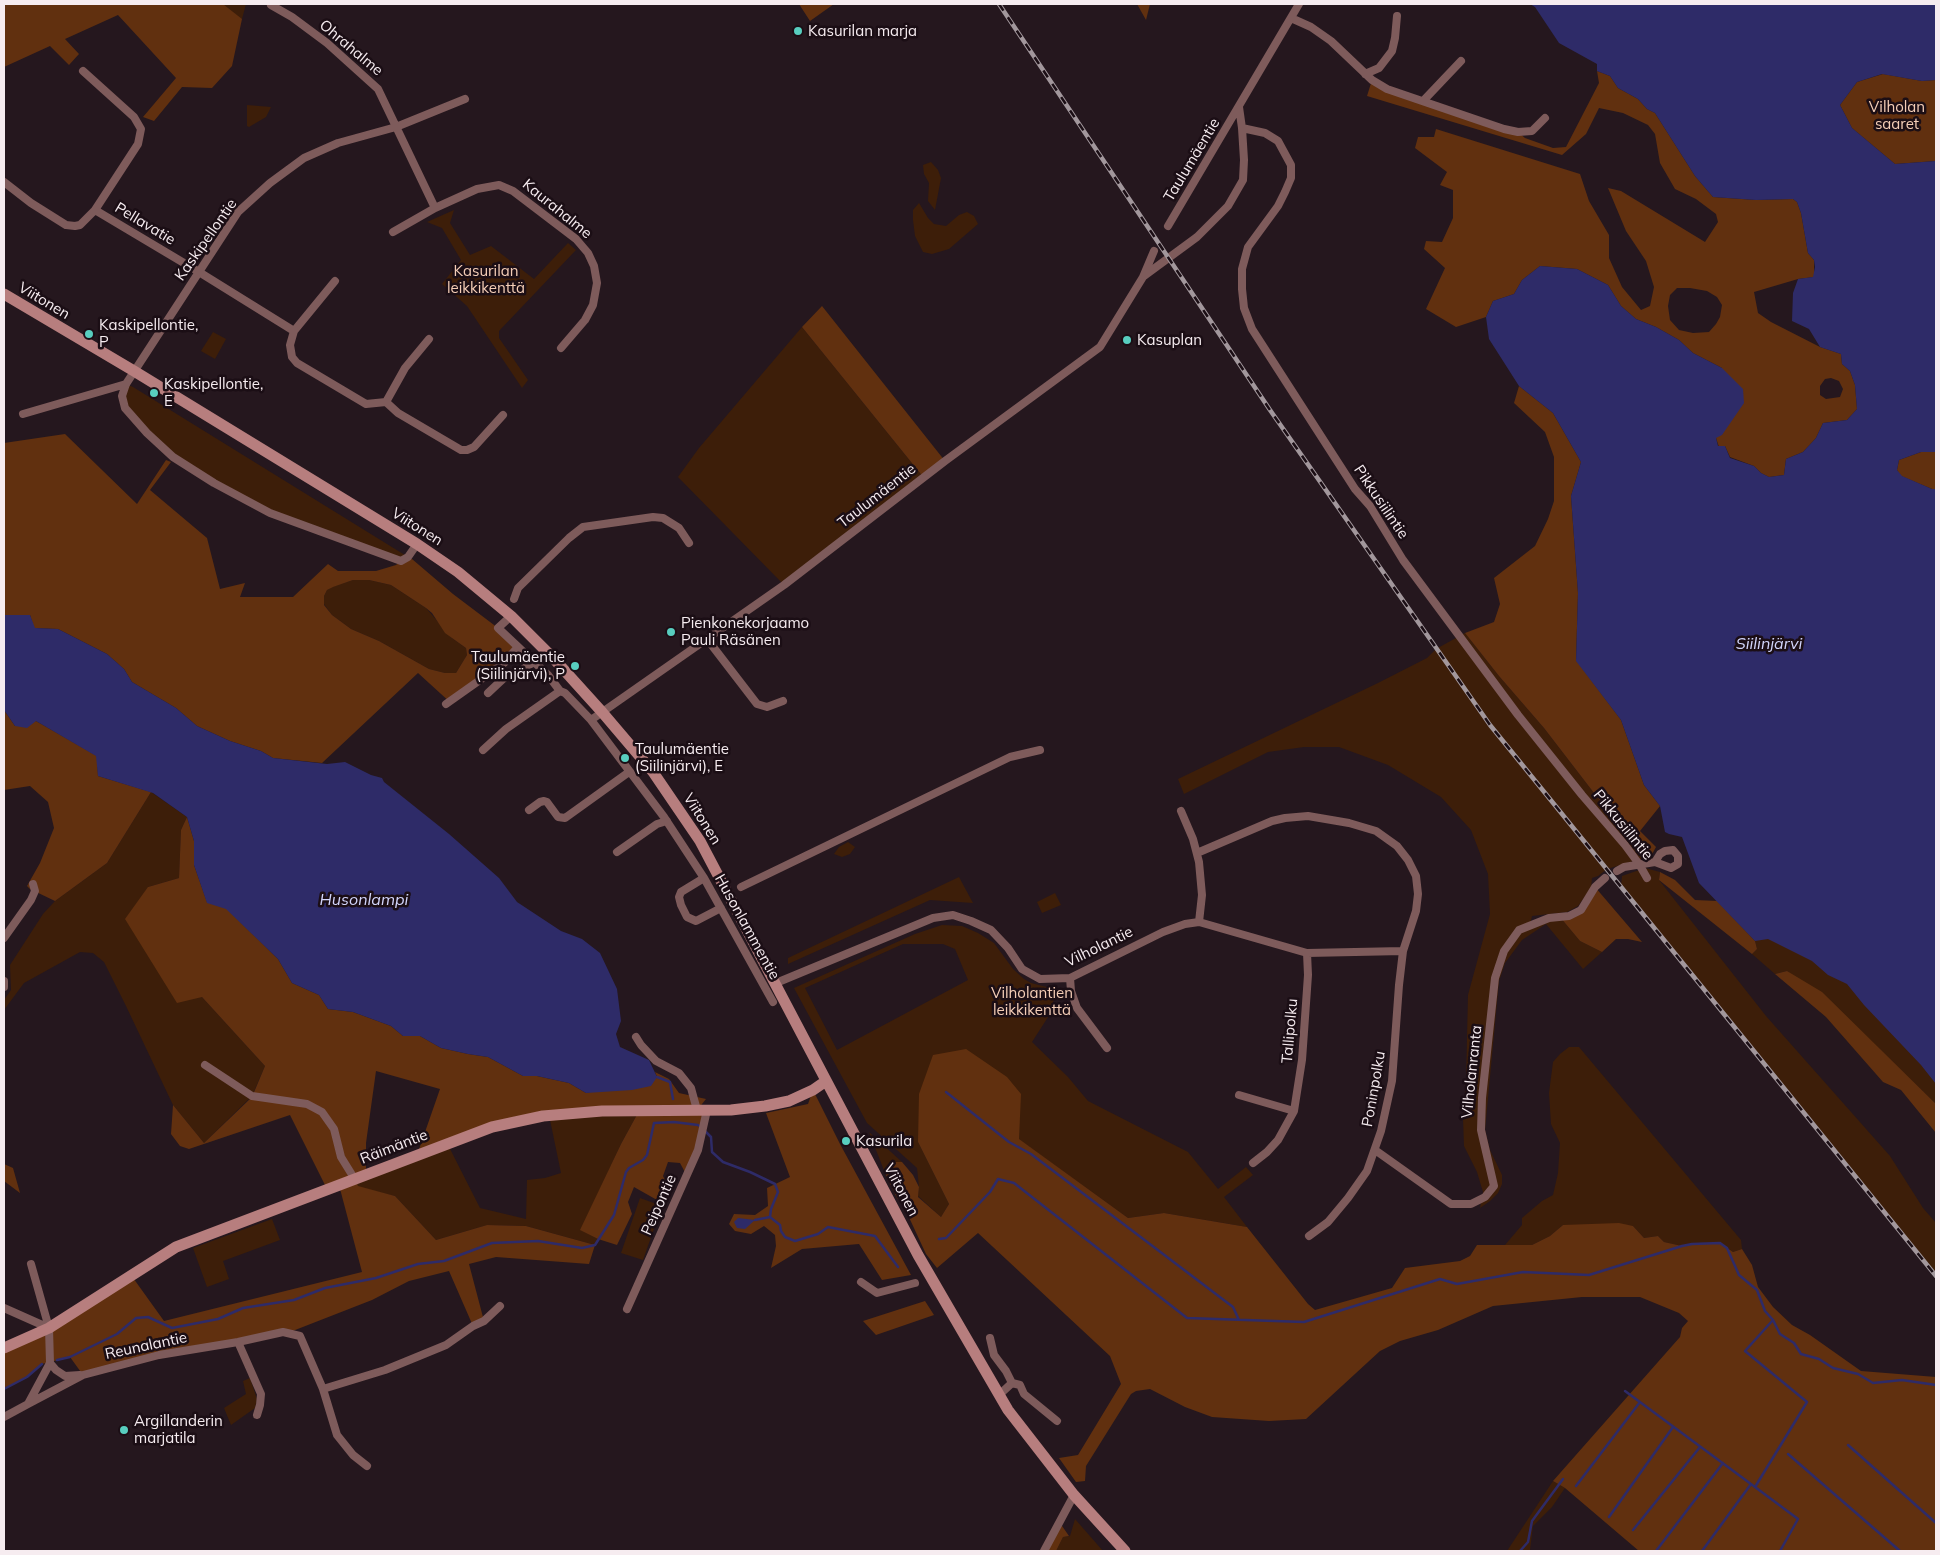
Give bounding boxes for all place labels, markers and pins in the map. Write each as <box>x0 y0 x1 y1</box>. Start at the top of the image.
place label: Kasurilan marja <box>808 22 917 40</box>
marker: Kasurilan marja <box>792 25 804 37</box>
place label: Kaskipellontie, P <box>99 316 198 351</box>
marker: Kaskipellontie, P <box>83 328 95 340</box>
place label: Kasuplan <box>1137 331 1202 349</box>
marker: Kasuplan <box>1121 334 1133 346</box>
place label: Kaskipellontie, E <box>164 375 263 410</box>
marker: Kaskipellontie, E <box>148 387 160 399</box>
place label: Pienkonekorjaamo Pauli Räsänen <box>681 614 809 649</box>
marker: Pienkonekorjaamo Pauli Räsänen <box>665 626 677 638</box>
place label: Taulumäentie (Siilinjärvi), P <box>471 648 565 683</box>
marker: Taulumäentie (Siilinjärvi), P <box>569 660 581 672</box>
place label: Taulumäentie (Siilinjärvi), E <box>635 740 729 775</box>
marker: Taulumäentie (Siilinjärvi), E <box>619 752 631 764</box>
place label: Kasurila <box>856 1132 912 1150</box>
marker: Kasurila <box>840 1135 852 1147</box>
place label: Argillanderin marjatila <box>134 1412 223 1447</box>
marker: Argillanderin marjatila <box>118 1424 130 1436</box>

